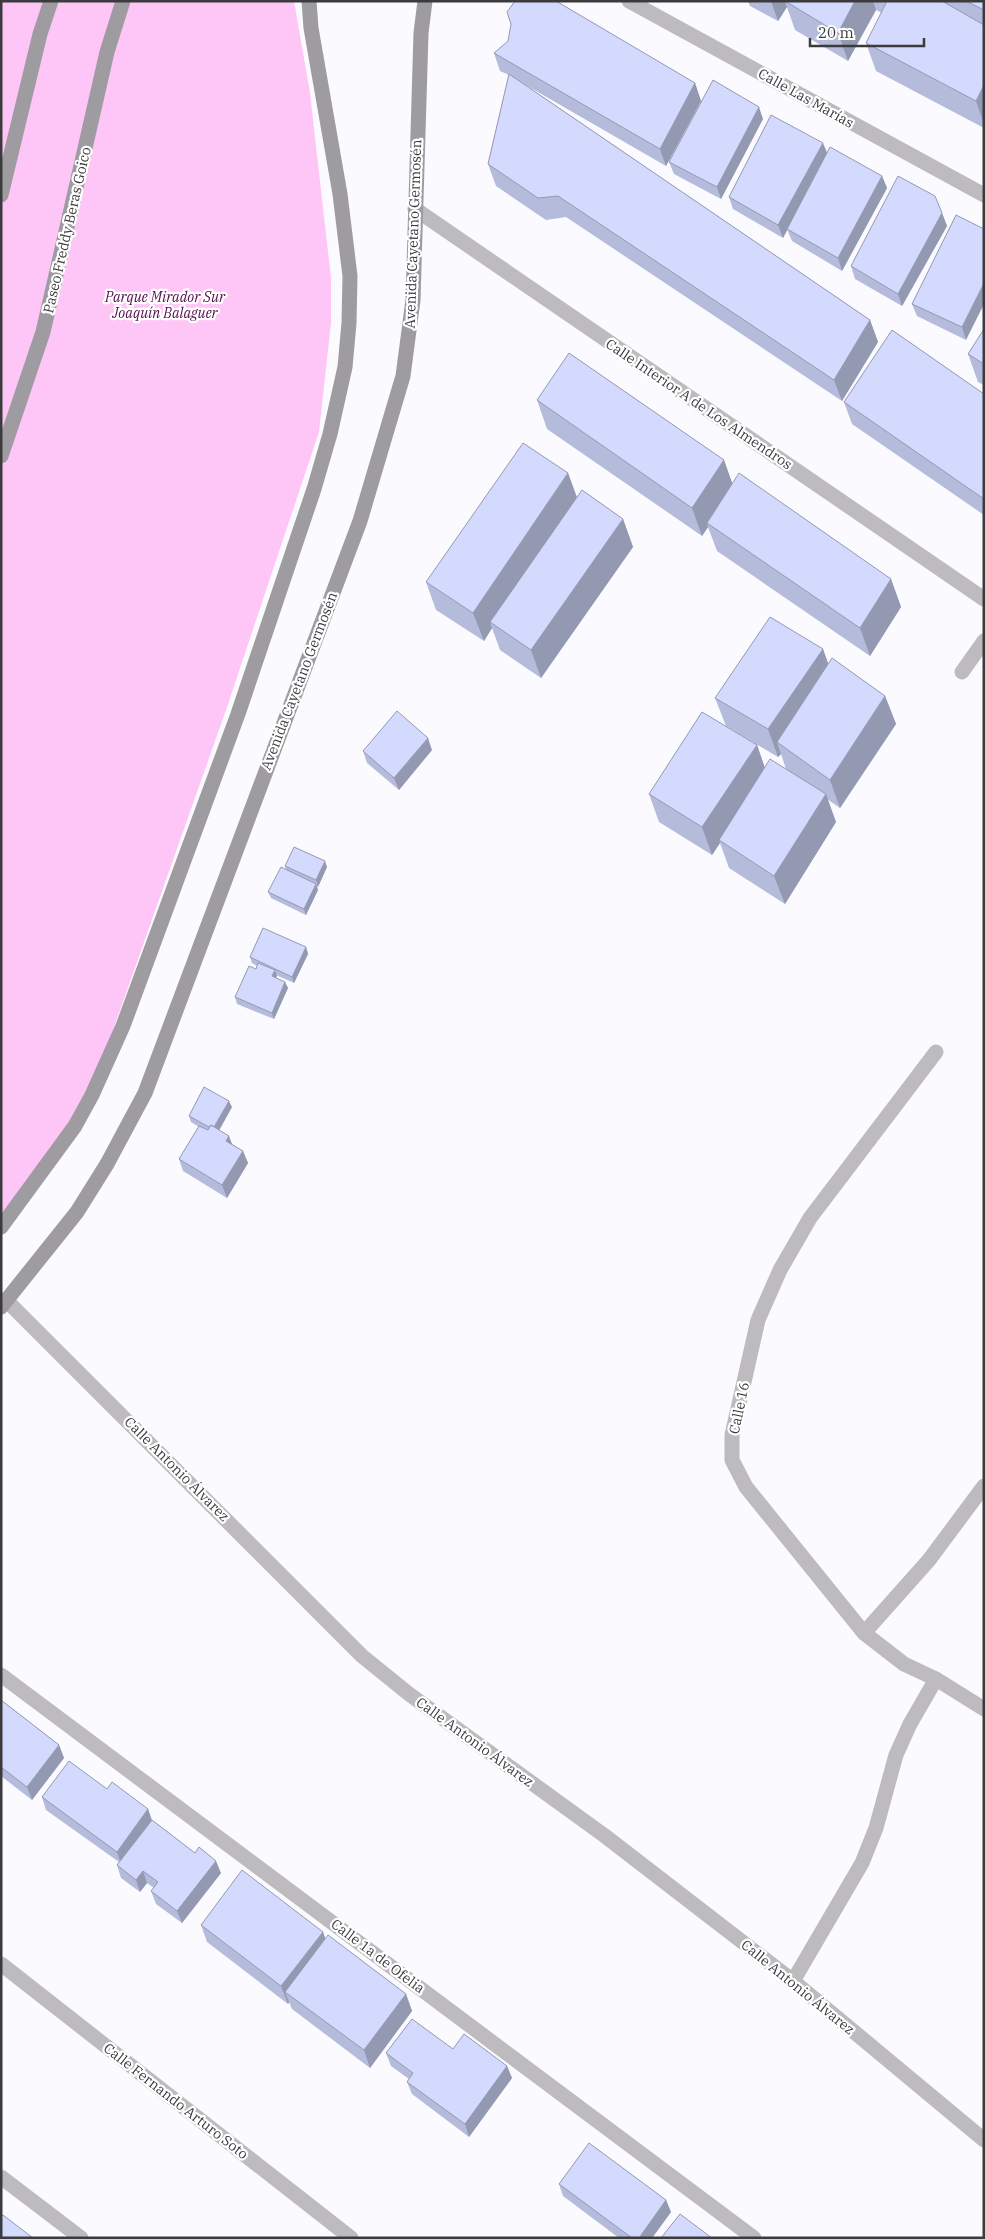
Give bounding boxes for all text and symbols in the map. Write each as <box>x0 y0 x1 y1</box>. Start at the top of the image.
scale bar <box>810 15 924 47</box>
text: 20 m <box>818 23 854 42</box>
street label: Calle Las Marías <box>755 64 857 132</box>
street label: Avenida Cayetano Germosén <box>401 139 425 329</box>
street label: Paseo Freddy Beras Goico <box>39 145 95 315</box>
park label: Parque Mirador Sur Joaquín Balaguer <box>104 288 226 322</box>
street label: Calle Interior A de Los Almendros <box>602 335 796 473</box>
street label: Avenida Cayetano Germosén <box>257 589 341 773</box>
street label: Calle 16 <box>725 1380 753 1436</box>
street label: Calle Antonio Álvarez <box>121 1412 234 1525</box>
street label: Calle Antonio Álvarez <box>413 1692 538 1791</box>
street label: Calle 1a de Ofelia <box>328 1915 429 1997</box>
street label: Calle Antonio Álvarez <box>738 1935 859 2038</box>
street label: Calle Fernando Arturo Soto <box>100 2039 252 2163</box>

